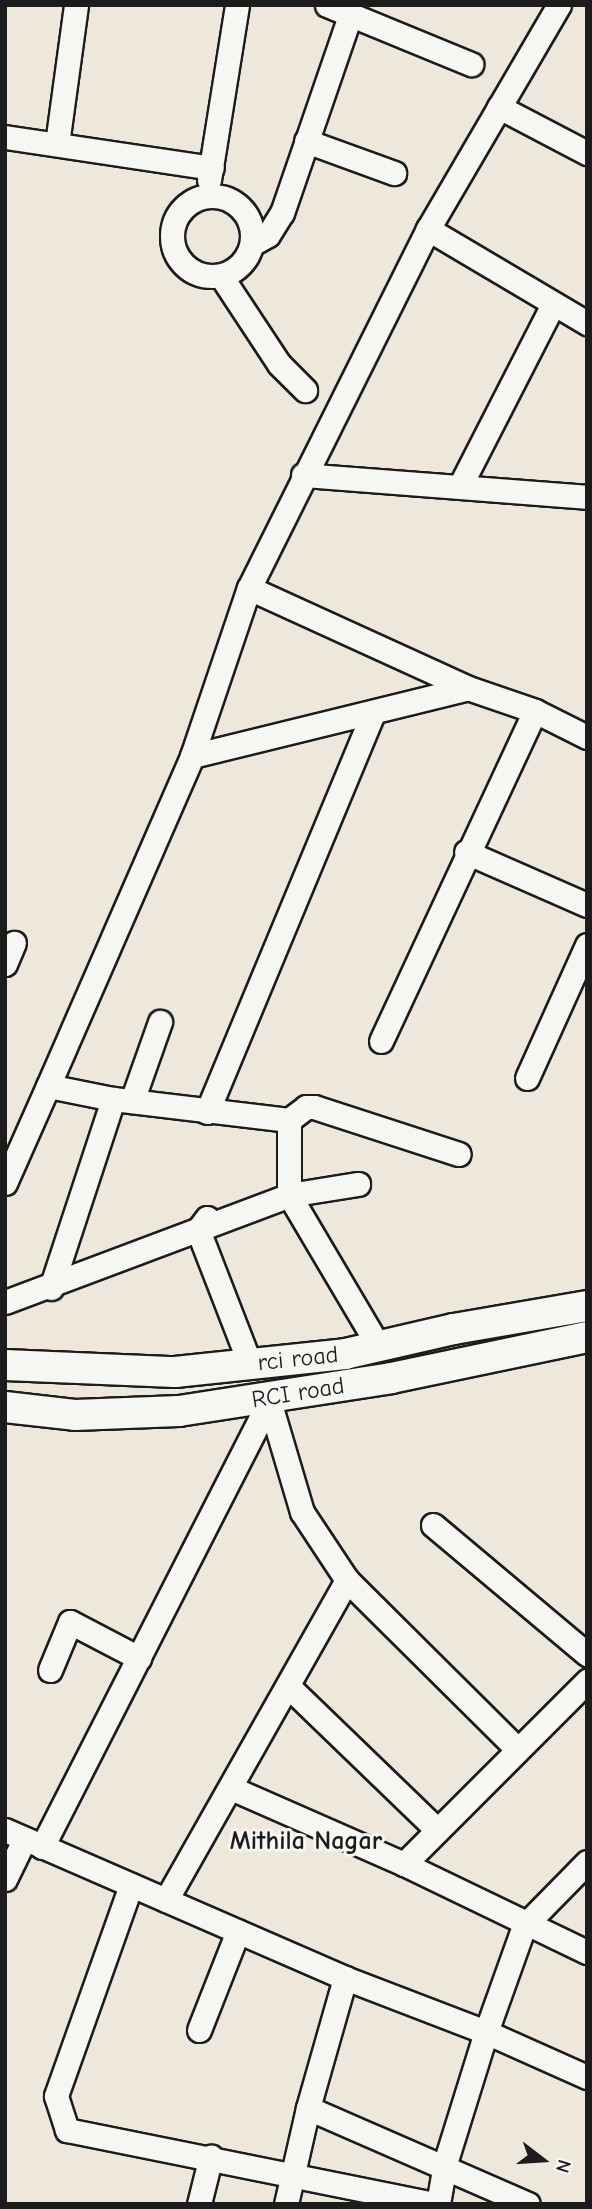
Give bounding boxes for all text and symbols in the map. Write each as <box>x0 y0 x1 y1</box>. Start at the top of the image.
street label: rci road <box>256 1340 340 1378</box>
street label: RCI road <box>250 1371 346 1415</box>
district label: Mithila Nagar <box>230 1826 382 1858</box>
north arrow <box>508 2125 578 2195</box>
text: N <box>551 2157 575 2175</box>

